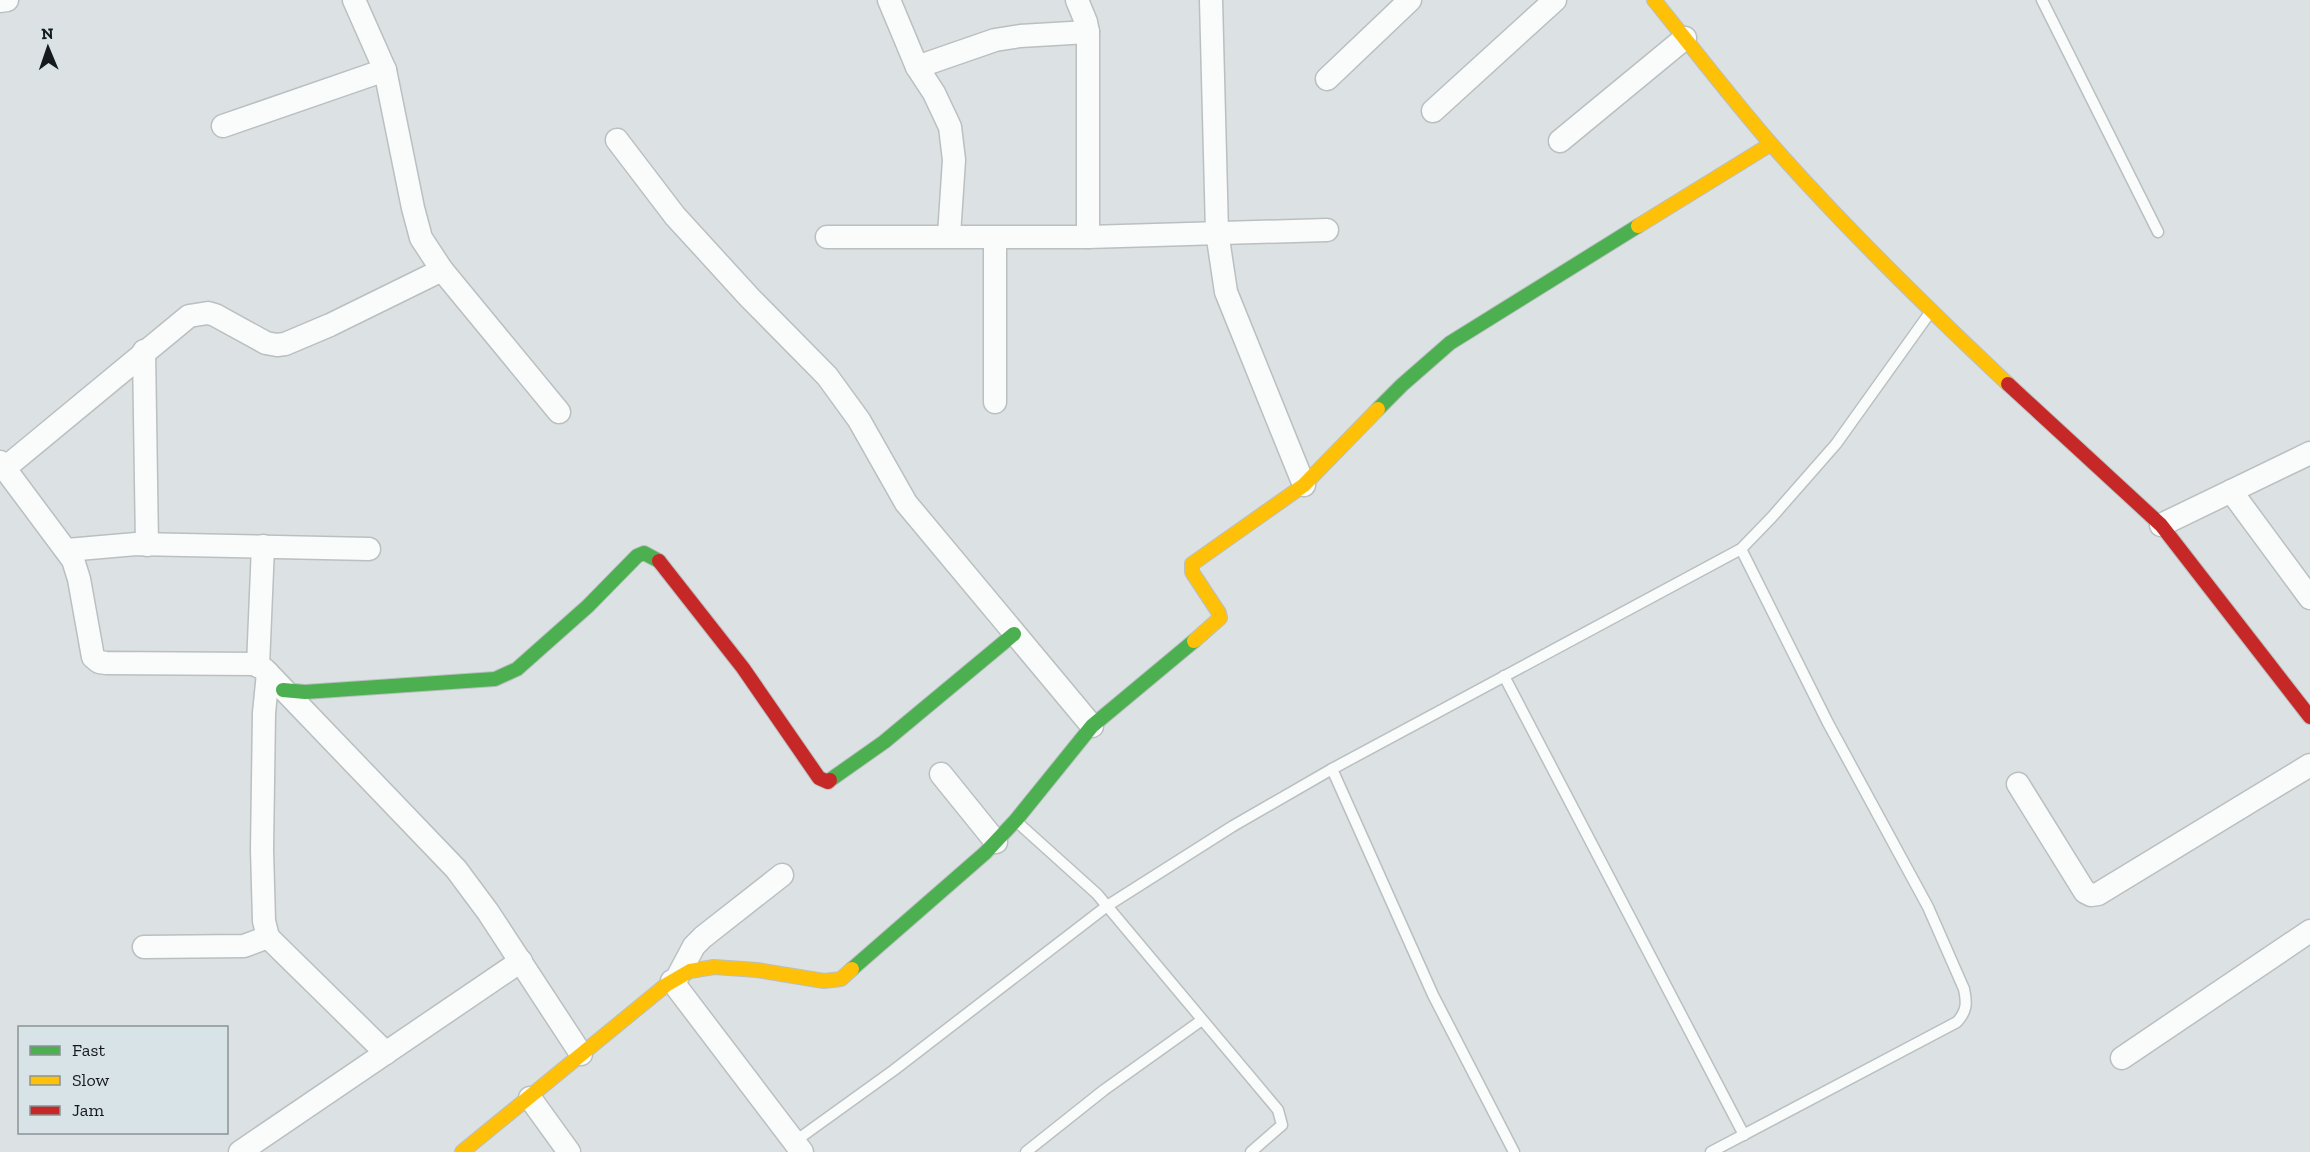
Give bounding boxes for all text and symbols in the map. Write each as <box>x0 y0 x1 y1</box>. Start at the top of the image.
north arrow <box>18 18 78 78</box>
text: N <box>41 24 54 43</box>
legend <box>18 1026 228 1134</box>
text: Fast <box>72 1039 105 1061</box>
text: Slow <box>72 1069 109 1091</box>
text: Jam <box>72 1099 104 1121</box>

